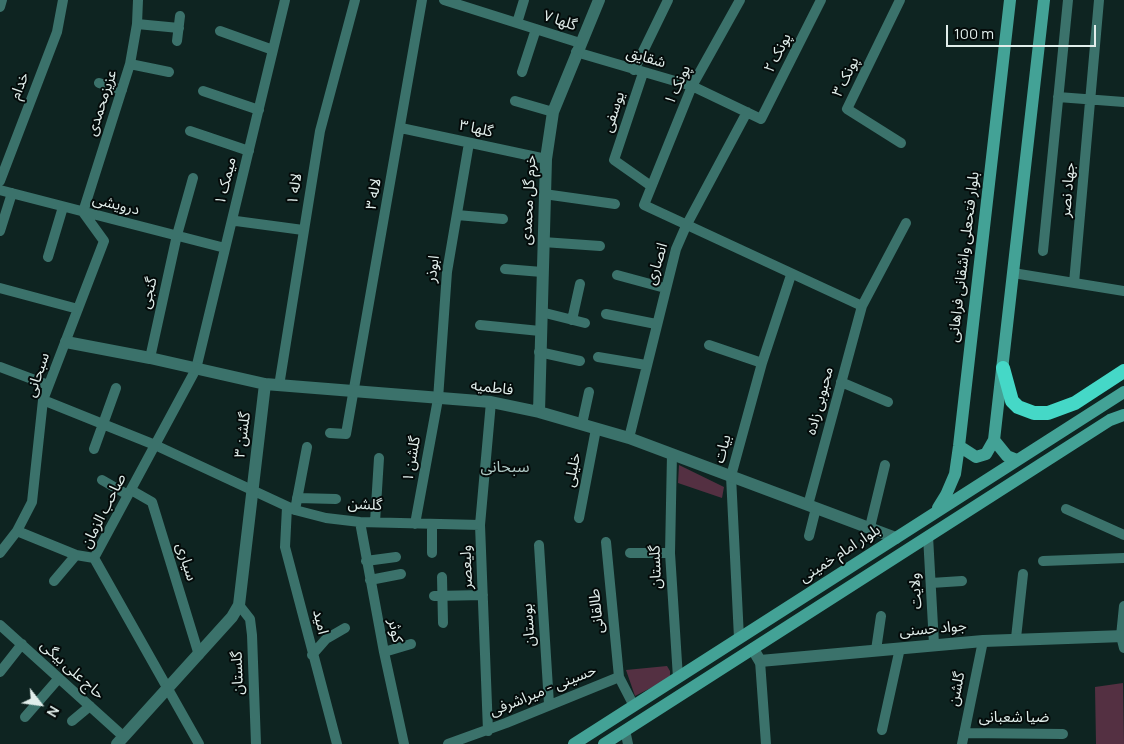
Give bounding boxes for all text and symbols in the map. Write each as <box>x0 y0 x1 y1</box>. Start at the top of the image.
street label: گلها ۷ <box>541 7 579 35</box>
scale bar <box>949 15 1099 47</box>
text: 100 m <box>954 23 994 44</box>
street label: پونک ۲ <box>760 30 796 76</box>
street label: شقایق <box>624 44 668 72</box>
street label: پونک ۳ <box>829 54 863 100</box>
street label: پونک ۱ <box>661 62 695 108</box>
street label: عزیزمحمدی <box>83 68 121 138</box>
street label: خدام <box>7 70 33 102</box>
street label: یوسفی <box>599 89 629 135</box>
street label: گلها ۳ <box>457 117 495 141</box>
street label: میمک ۱ <box>211 155 241 207</box>
street label: خرم گل محمدی <box>518 155 540 245</box>
street label: جهاد نصر <box>1057 162 1079 218</box>
street label: بلوار فتحعلی واشقانی فراهانی <box>945 171 983 343</box>
street label: لاله ۱ <box>284 172 306 206</box>
street label: لاله ۳ <box>362 177 386 211</box>
street label: درویشی <box>91 191 141 219</box>
street label: انصاری <box>642 241 672 287</box>
street label: ابوذر <box>422 254 444 284</box>
street label: گنجی <box>137 275 161 311</box>
street label: سبحانی <box>22 350 54 400</box>
street label: محبوبی زاده <box>802 365 838 437</box>
street label: فاطمیه <box>470 376 514 400</box>
street label: گلشن ۳ <box>231 411 255 459</box>
street label: بیات <box>711 433 735 465</box>
street label: گلشن ۱ <box>399 435 425 483</box>
street label: خلیلی <box>561 451 585 489</box>
district label: سبحانی <box>481 458 529 478</box>
street label: صاحب الزمان <box>77 471 131 551</box>
street label: گلشن <box>347 495 383 515</box>
street label: بلوار امام خمینی <box>796 521 884 587</box>
street label: سیاری <box>172 541 200 583</box>
street label: ولیعصر <box>457 545 477 589</box>
street label: گلستان <box>646 545 666 589</box>
street label: ولایت <box>906 572 926 610</box>
street label: طالقانی <box>586 588 608 634</box>
street label: بوستان <box>519 603 539 647</box>
street label: امید <box>308 608 332 636</box>
street label: جواد حسنی <box>899 617 967 641</box>
street label: کوثر <box>384 618 406 644</box>
street label: حاج علی بیگی <box>36 636 108 704</box>
street label: گلستان <box>228 651 248 695</box>
street label: حسینی - میراشرفی <box>487 661 599 721</box>
street label: گلشن <box>945 670 969 708</box>
north arrow <box>15 679 65 729</box>
text: N <box>43 703 64 721</box>
street label: ضیا شعبانی <box>979 709 1049 727</box>

